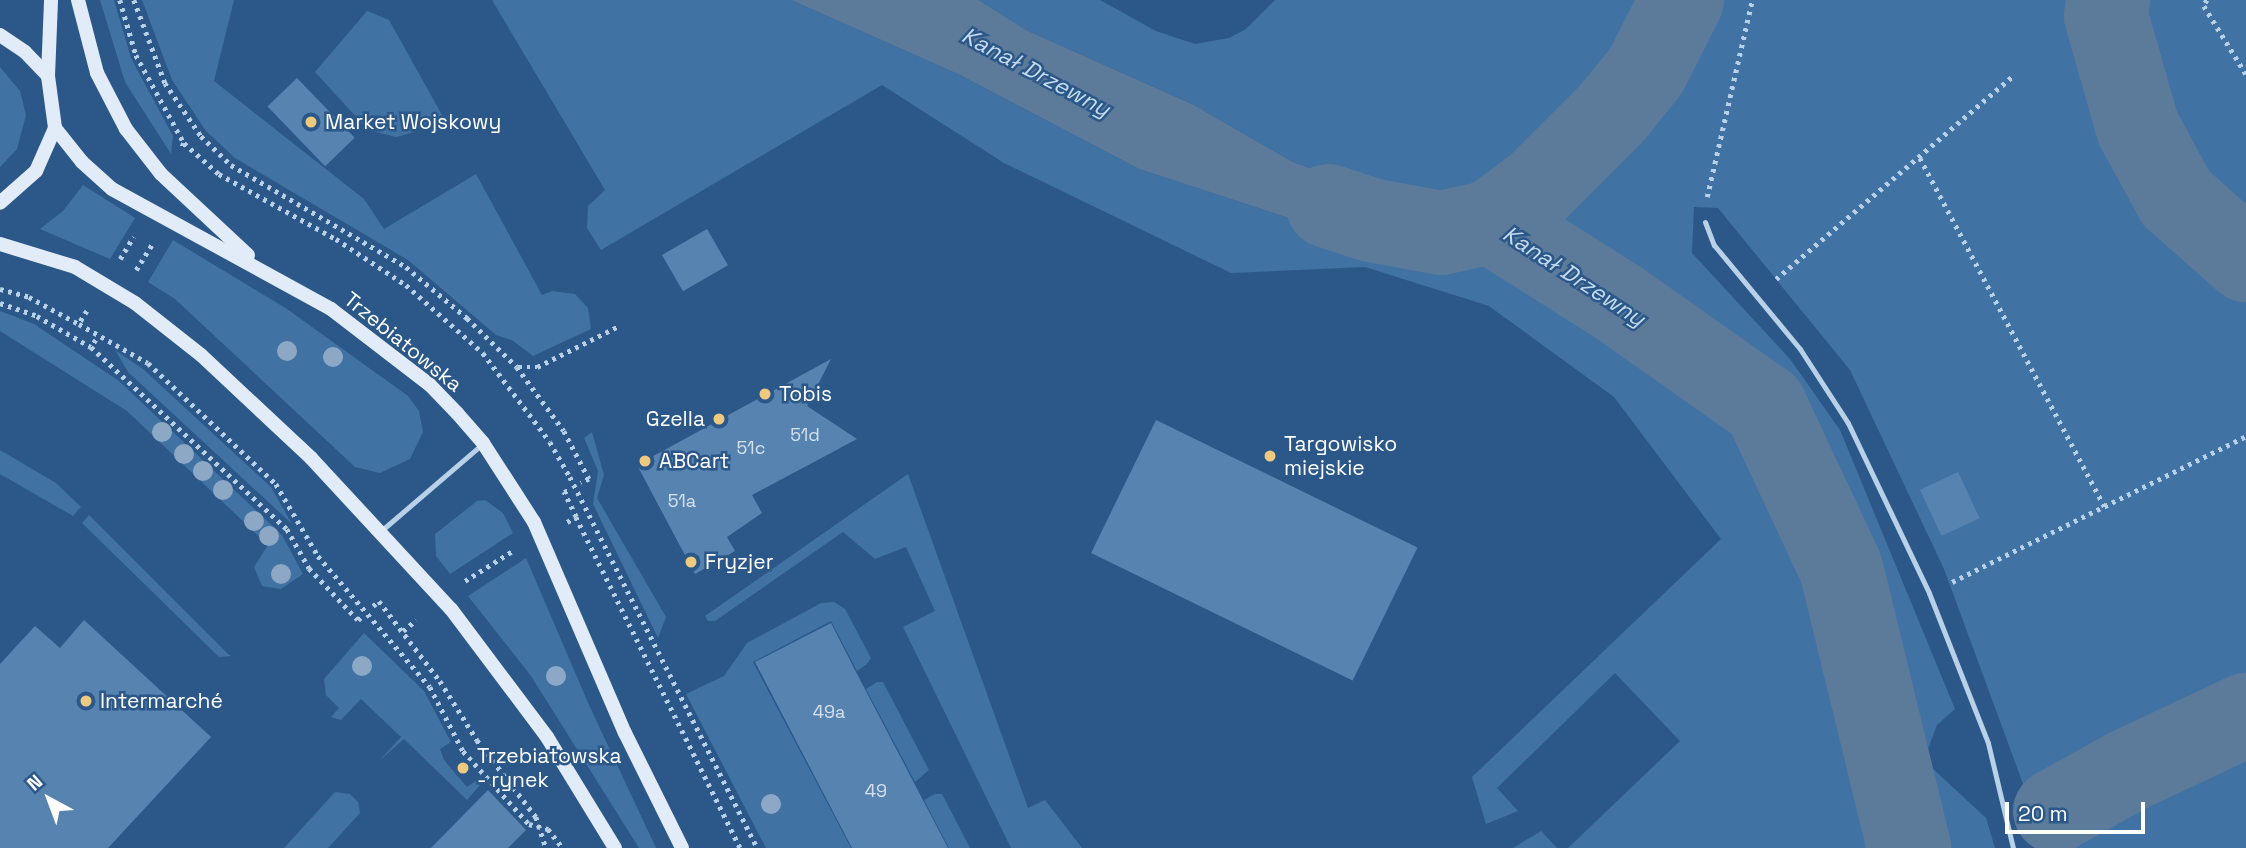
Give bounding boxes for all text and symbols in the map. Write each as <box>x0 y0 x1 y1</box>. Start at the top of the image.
water label: Kanał Drzewny <box>957 21 1115 123</box>
place label: Market Wojskowy <box>325 109 501 135</box>
marker: Market Wojskowy <box>303 114 319 130</box>
water label: Kanał Drzewny <box>1498 220 1650 332</box>
street label: Trzebiatowska <box>339 287 467 397</box>
place label: Tobis <box>779 381 832 407</box>
marker: Tobis <box>757 386 773 402</box>
place label: Gzella <box>646 406 705 432</box>
marker: Gzella <box>711 411 727 427</box>
house number: 51d <box>790 424 820 446</box>
place label: Targowisko miejskie <box>1284 431 1397 481</box>
house number: 51c <box>737 437 765 459</box>
place label: ABCart <box>659 448 729 474</box>
marker: Targowisko miejskie <box>1262 448 1278 464</box>
marker: ABCart <box>637 453 653 469</box>
house number: 51a <box>668 490 696 512</box>
place label: Fryzjer <box>705 549 774 575</box>
marker: Fryzjer <box>683 554 699 570</box>
place label: Intermarché <box>100 688 223 714</box>
marker: Intermarché <box>78 693 94 709</box>
house number: 49a <box>813 701 845 723</box>
place label: Trzebiatowska - rynek <box>477 743 622 793</box>
marker: Trzebiatowska - rynek <box>455 760 471 776</box>
north arrow <box>14 764 84 834</box>
text: N <box>22 769 48 796</box>
house number: 49 <box>865 780 887 802</box>
scale bar <box>2008 788 2148 832</box>
text: 20 m <box>2018 800 2068 827</box>

